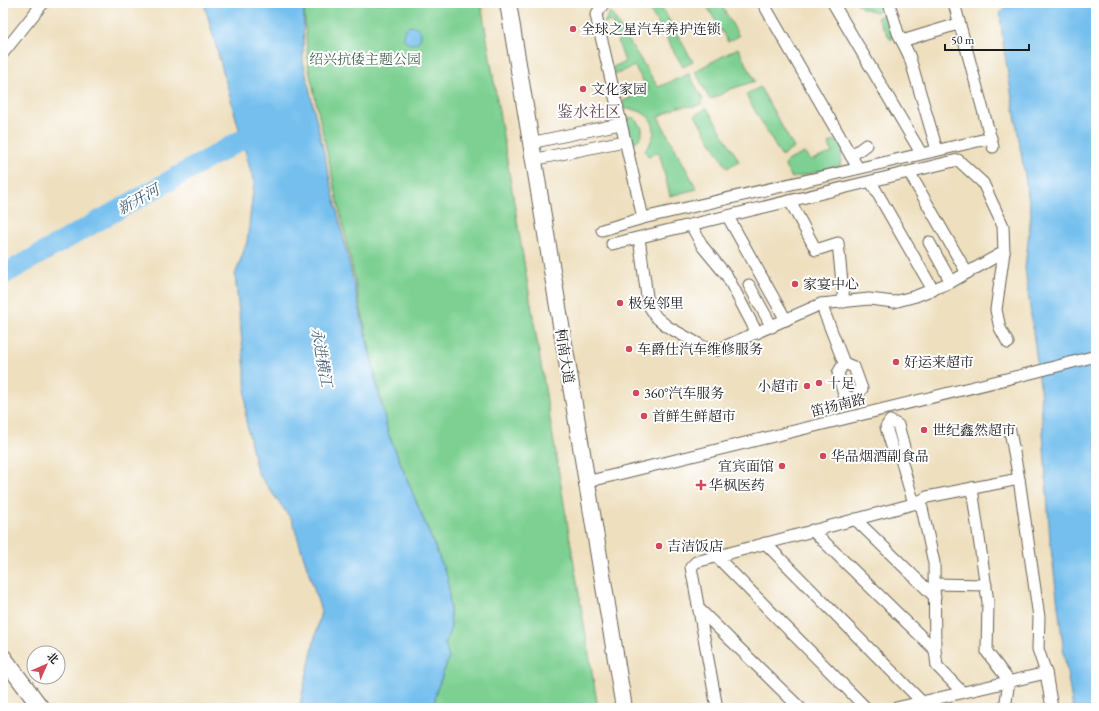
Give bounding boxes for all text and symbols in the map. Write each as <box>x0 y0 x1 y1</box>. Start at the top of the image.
place label: 全球之星汽车养护连锁 <box>581 20 721 38</box>
marker: 全球之星汽车养护连锁 <box>568 24 578 34</box>
scale bar <box>945 26 1029 52</box>
text: 50 m <box>951 32 975 48</box>
park label: 绍兴抗倭主题公园 <box>309 50 421 68</box>
place label: 文化家园 <box>591 80 647 98</box>
marker: 文化家园 <box>578 84 588 94</box>
district label: 鉴水社区 <box>557 101 621 122</box>
water label: 新开河 <box>114 178 165 218</box>
place label: 家宴中心 <box>803 275 859 293</box>
marker: 家宴中心 <box>790 279 800 289</box>
place label: 极兔邻里 <box>628 294 684 312</box>
marker: 极兔邻里 <box>615 298 625 308</box>
water label: 永进横江 <box>307 326 337 390</box>
street label: 柯南大道 <box>552 327 578 385</box>
place label: 车爵仕汽车维修服务 <box>637 340 763 358</box>
marker: 车爵仕汽车维修服务 <box>624 344 634 354</box>
place label: 好运来超市 <box>904 353 974 371</box>
marker: 好运来超市 <box>891 357 901 367</box>
place label: 十足 <box>827 374 855 392</box>
place label: 小超市 <box>757 377 799 395</box>
marker: 十足 <box>814 378 824 388</box>
marker: 小超市 <box>802 381 812 391</box>
place label: 360°汽车服务 <box>644 384 724 402</box>
marker: 360°汽车服务 <box>631 388 641 398</box>
street label: 笛扬南路 <box>809 389 867 421</box>
place label: 首鲜生鲜超市 <box>652 407 736 425</box>
marker: 首鲜生鲜超市 <box>639 411 649 421</box>
place label: 世纪鑫然超市 <box>932 421 1016 439</box>
marker: 世纪鑫然超市 <box>919 425 929 435</box>
place label: 华品烟酒副食品 <box>831 447 929 465</box>
marker: 华品烟酒副食品 <box>818 451 828 461</box>
place label: 宜宾面馆 <box>718 457 774 475</box>
marker: 宜宾面馆 <box>777 461 787 471</box>
place label: 华枫医药 <box>709 476 765 494</box>
marker: 华枫医药 <box>696 480 706 490</box>
place label: 吉洁饭店 <box>667 537 723 555</box>
marker: 吉洁饭店 <box>654 541 664 551</box>
north arrow <box>26 645 66 685</box>
text: 北 <box>44 649 62 667</box>

